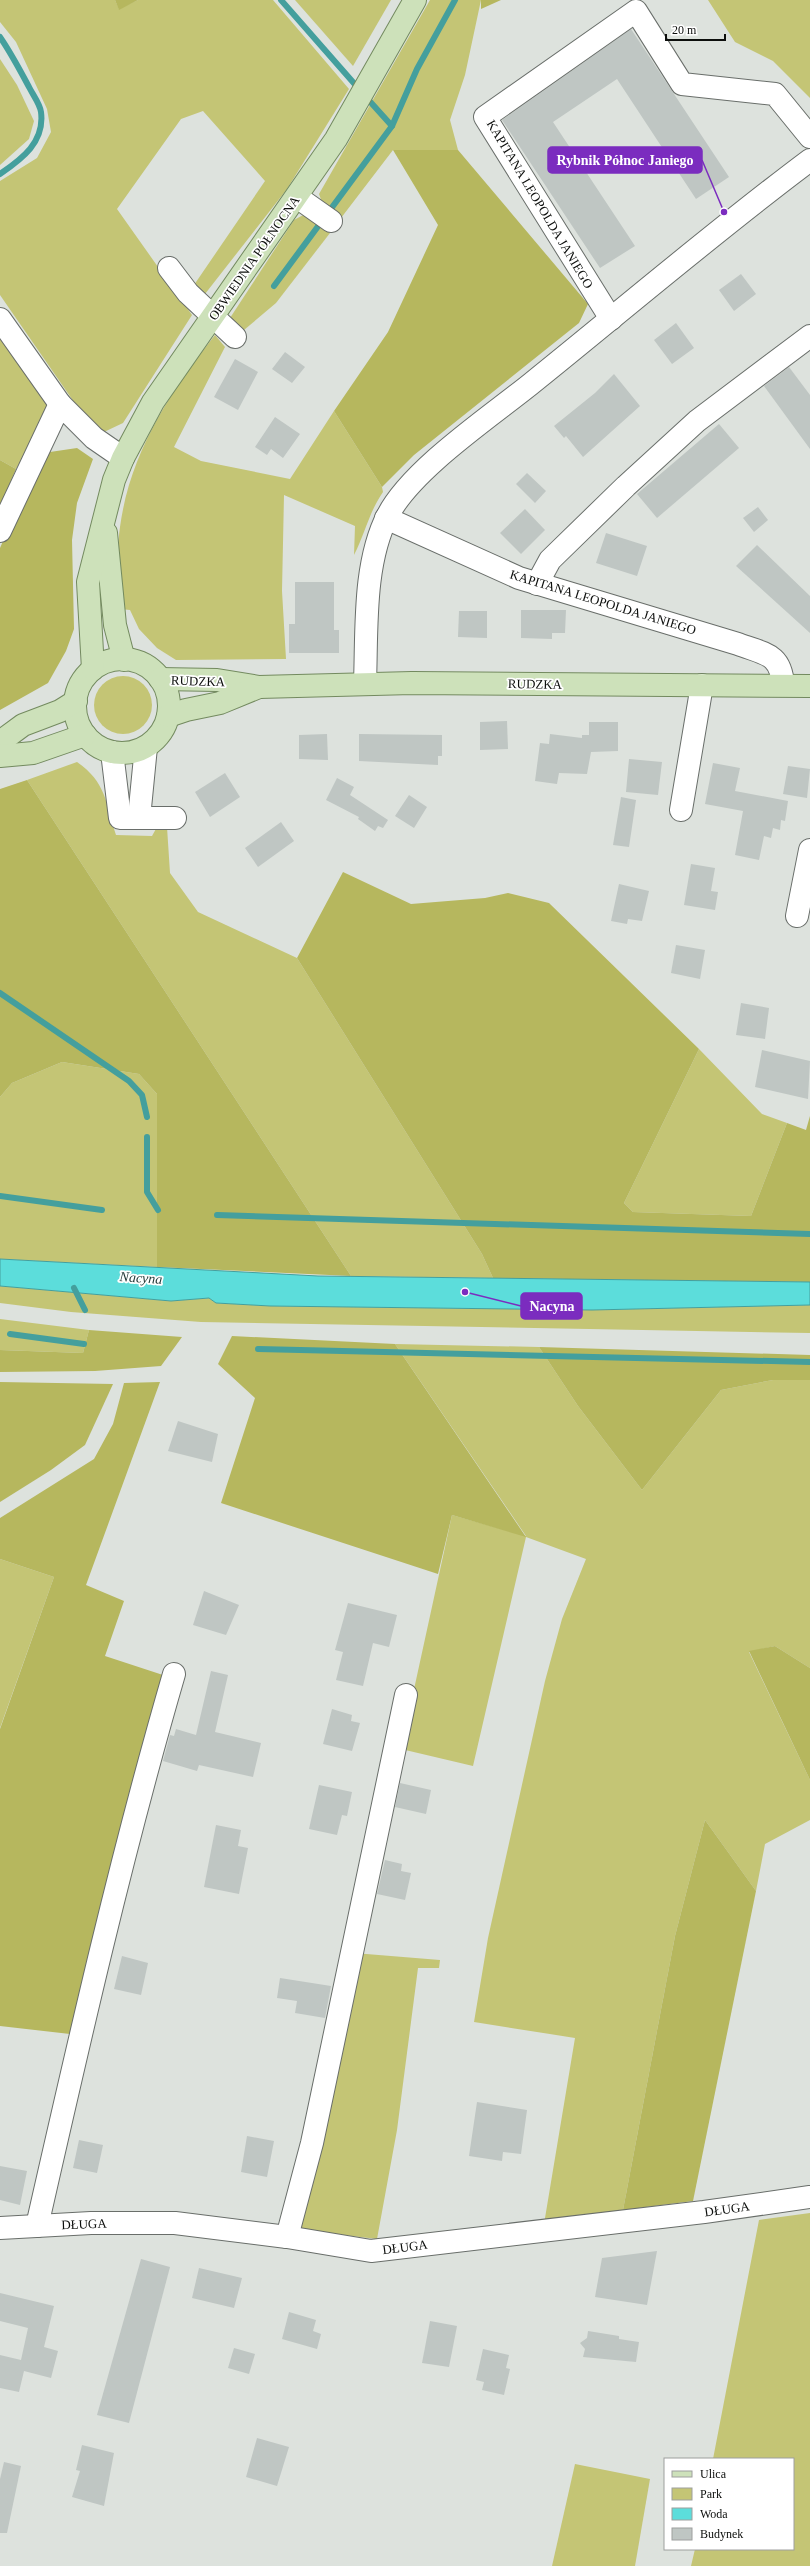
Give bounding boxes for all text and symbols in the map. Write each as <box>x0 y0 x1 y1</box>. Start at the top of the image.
scale bar <box>666 16 725 42</box>
text: 20 m <box>672 23 697 37</box>
street label: KAPITANA LEOPOLDA JANIEGO <box>484 117 596 291</box>
callout: Rybnik Północ Janiego <box>548 147 702 173</box>
text: Rybnik Północ Janiego <box>556 153 694 168</box>
street label: OBWIEDNIA PÓŁNOCNA <box>205 192 303 323</box>
street label: KAPITANA LEOPOLDA JANIEGO <box>508 566 698 638</box>
street label: RUDZKA <box>171 673 226 689</box>
street label: RUDZKA <box>508 676 563 692</box>
water label: Nacyna <box>118 1269 163 1287</box>
callout: Nacyna <box>521 1293 582 1319</box>
text: Nacyna <box>529 1299 575 1314</box>
street label: DŁUGA <box>703 2198 751 2220</box>
street label: DŁUGA <box>61 2216 108 2232</box>
street label: DŁUGA <box>382 2237 429 2257</box>
legend <box>664 2458 794 2550</box>
text: Ulica <box>700 2467 727 2481</box>
text: Park <box>700 2487 722 2501</box>
text: Woda <box>700 2507 728 2521</box>
text: Budynek <box>700 2527 743 2541</box>

